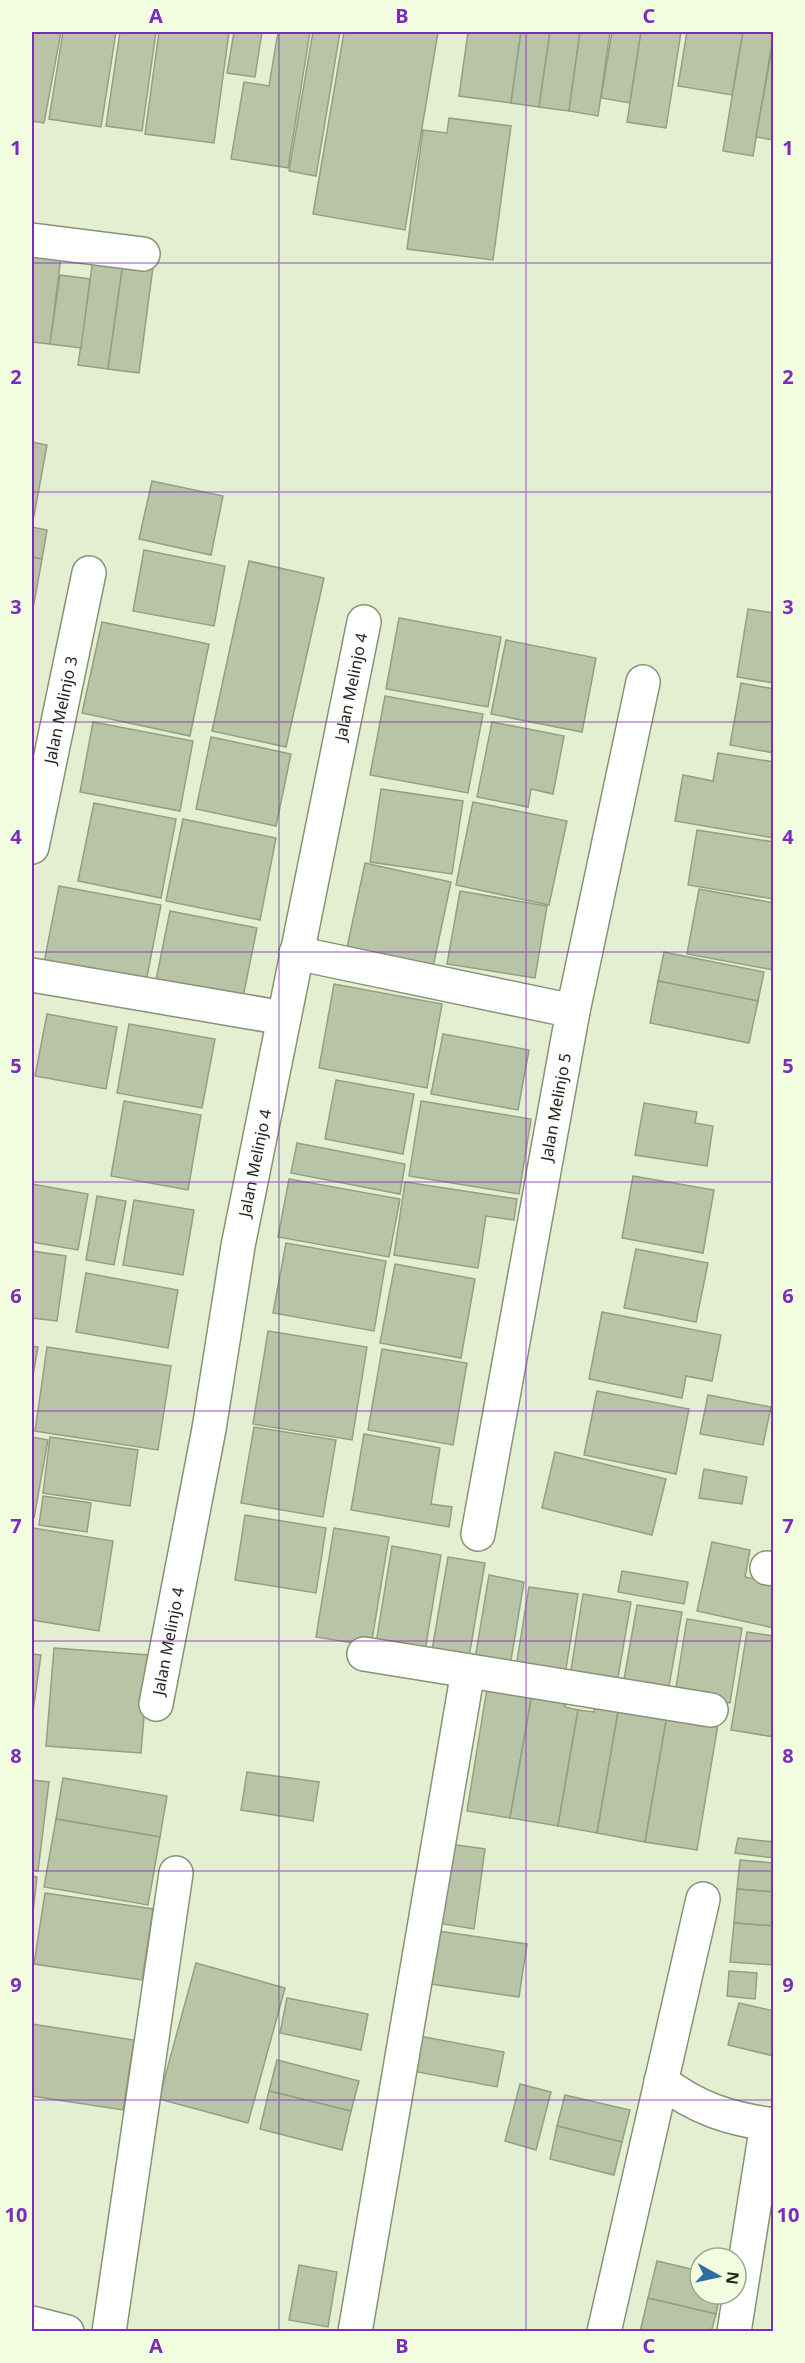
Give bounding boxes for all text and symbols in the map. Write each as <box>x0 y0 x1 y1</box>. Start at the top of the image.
text: A <box>149 2 163 29</box>
text: B <box>395 2 409 29</box>
text: C <box>643 2 656 29</box>
text: 1 <box>10 134 22 161</box>
text: 1 <box>782 134 794 161</box>
text: 2 <box>10 363 22 390</box>
text: 2 <box>782 363 794 390</box>
text: 3 <box>10 593 22 620</box>
text: 3 <box>782 593 794 620</box>
street label: Jalan Melinjo 4 <box>329 631 373 744</box>
street label: Jalan Melinjo 3 <box>38 654 82 768</box>
text: 4 <box>10 823 22 850</box>
text: 4 <box>782 823 794 850</box>
street label: Jalan Melinjo 5 <box>535 1051 576 1165</box>
text: 5 <box>10 1052 22 1079</box>
text: 5 <box>782 1052 794 1079</box>
street label: Jalan Melinjo 4 <box>233 1107 276 1221</box>
text: 6 <box>10 1282 22 1309</box>
text: 6 <box>782 1282 794 1309</box>
text: 7 <box>10 1512 22 1539</box>
text: 7 <box>782 1512 794 1539</box>
street label: Jalan Melinjo 4 <box>147 1585 189 1699</box>
text: 8 <box>10 1742 22 1769</box>
text: 8 <box>782 1742 794 1769</box>
text: 9 <box>10 1971 22 1998</box>
text: 9 <box>782 1971 794 1998</box>
text: 10 <box>5 2201 27 2228</box>
text: 10 <box>777 2201 799 2228</box>
north arrow <box>688 2246 748 2306</box>
text: N <box>721 2270 745 2286</box>
text: A <box>149 2332 163 2359</box>
text: B <box>395 2332 409 2359</box>
text: C <box>643 2332 656 2359</box>

